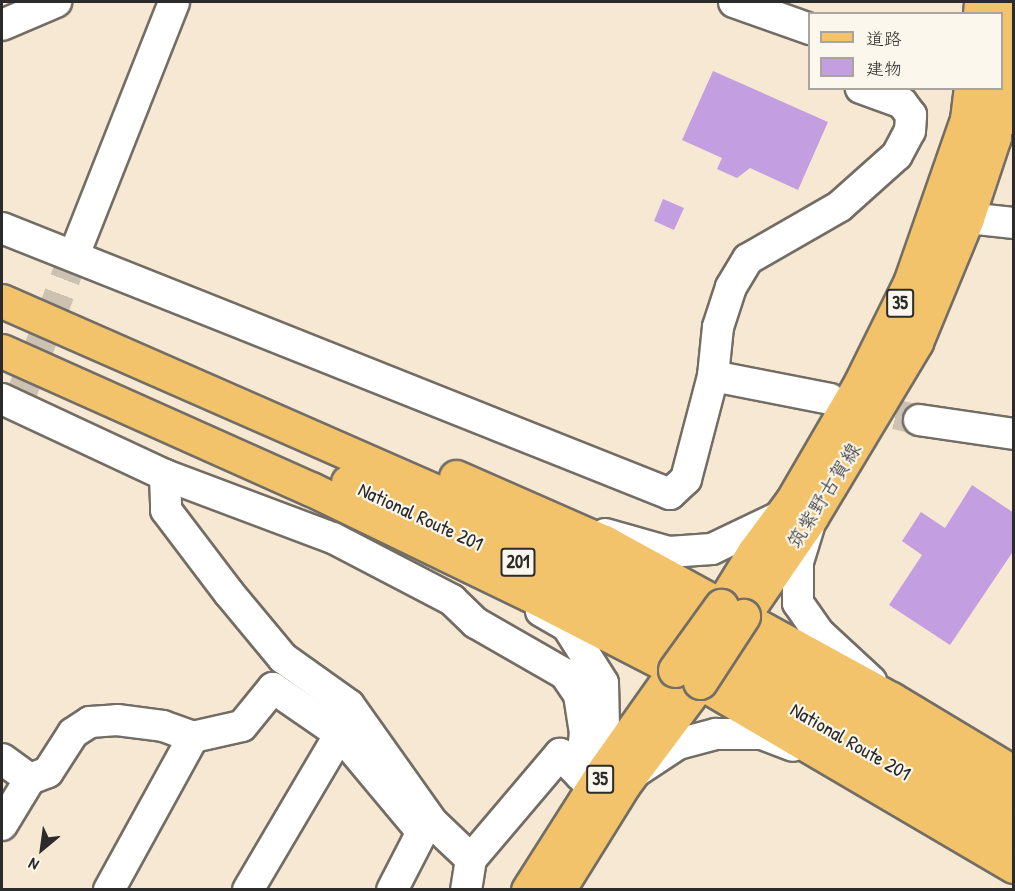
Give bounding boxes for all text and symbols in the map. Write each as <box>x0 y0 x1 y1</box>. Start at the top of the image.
legend <box>808 12 1003 90</box>
text: 道路 <box>866 26 902 51</box>
text: 建物 <box>866 56 902 81</box>
road number: 35 <box>885 288 915 318</box>
street label: 筑紫野古賀線 <box>781 438 865 552</box>
street label: National Route 201 <box>355 477 487 555</box>
road number: 201 <box>500 547 536 577</box>
street label: National Route 201 <box>787 697 915 785</box>
road number: 35 <box>585 764 615 794</box>
north arrow <box>12 819 72 879</box>
text: N <box>24 853 42 876</box>

